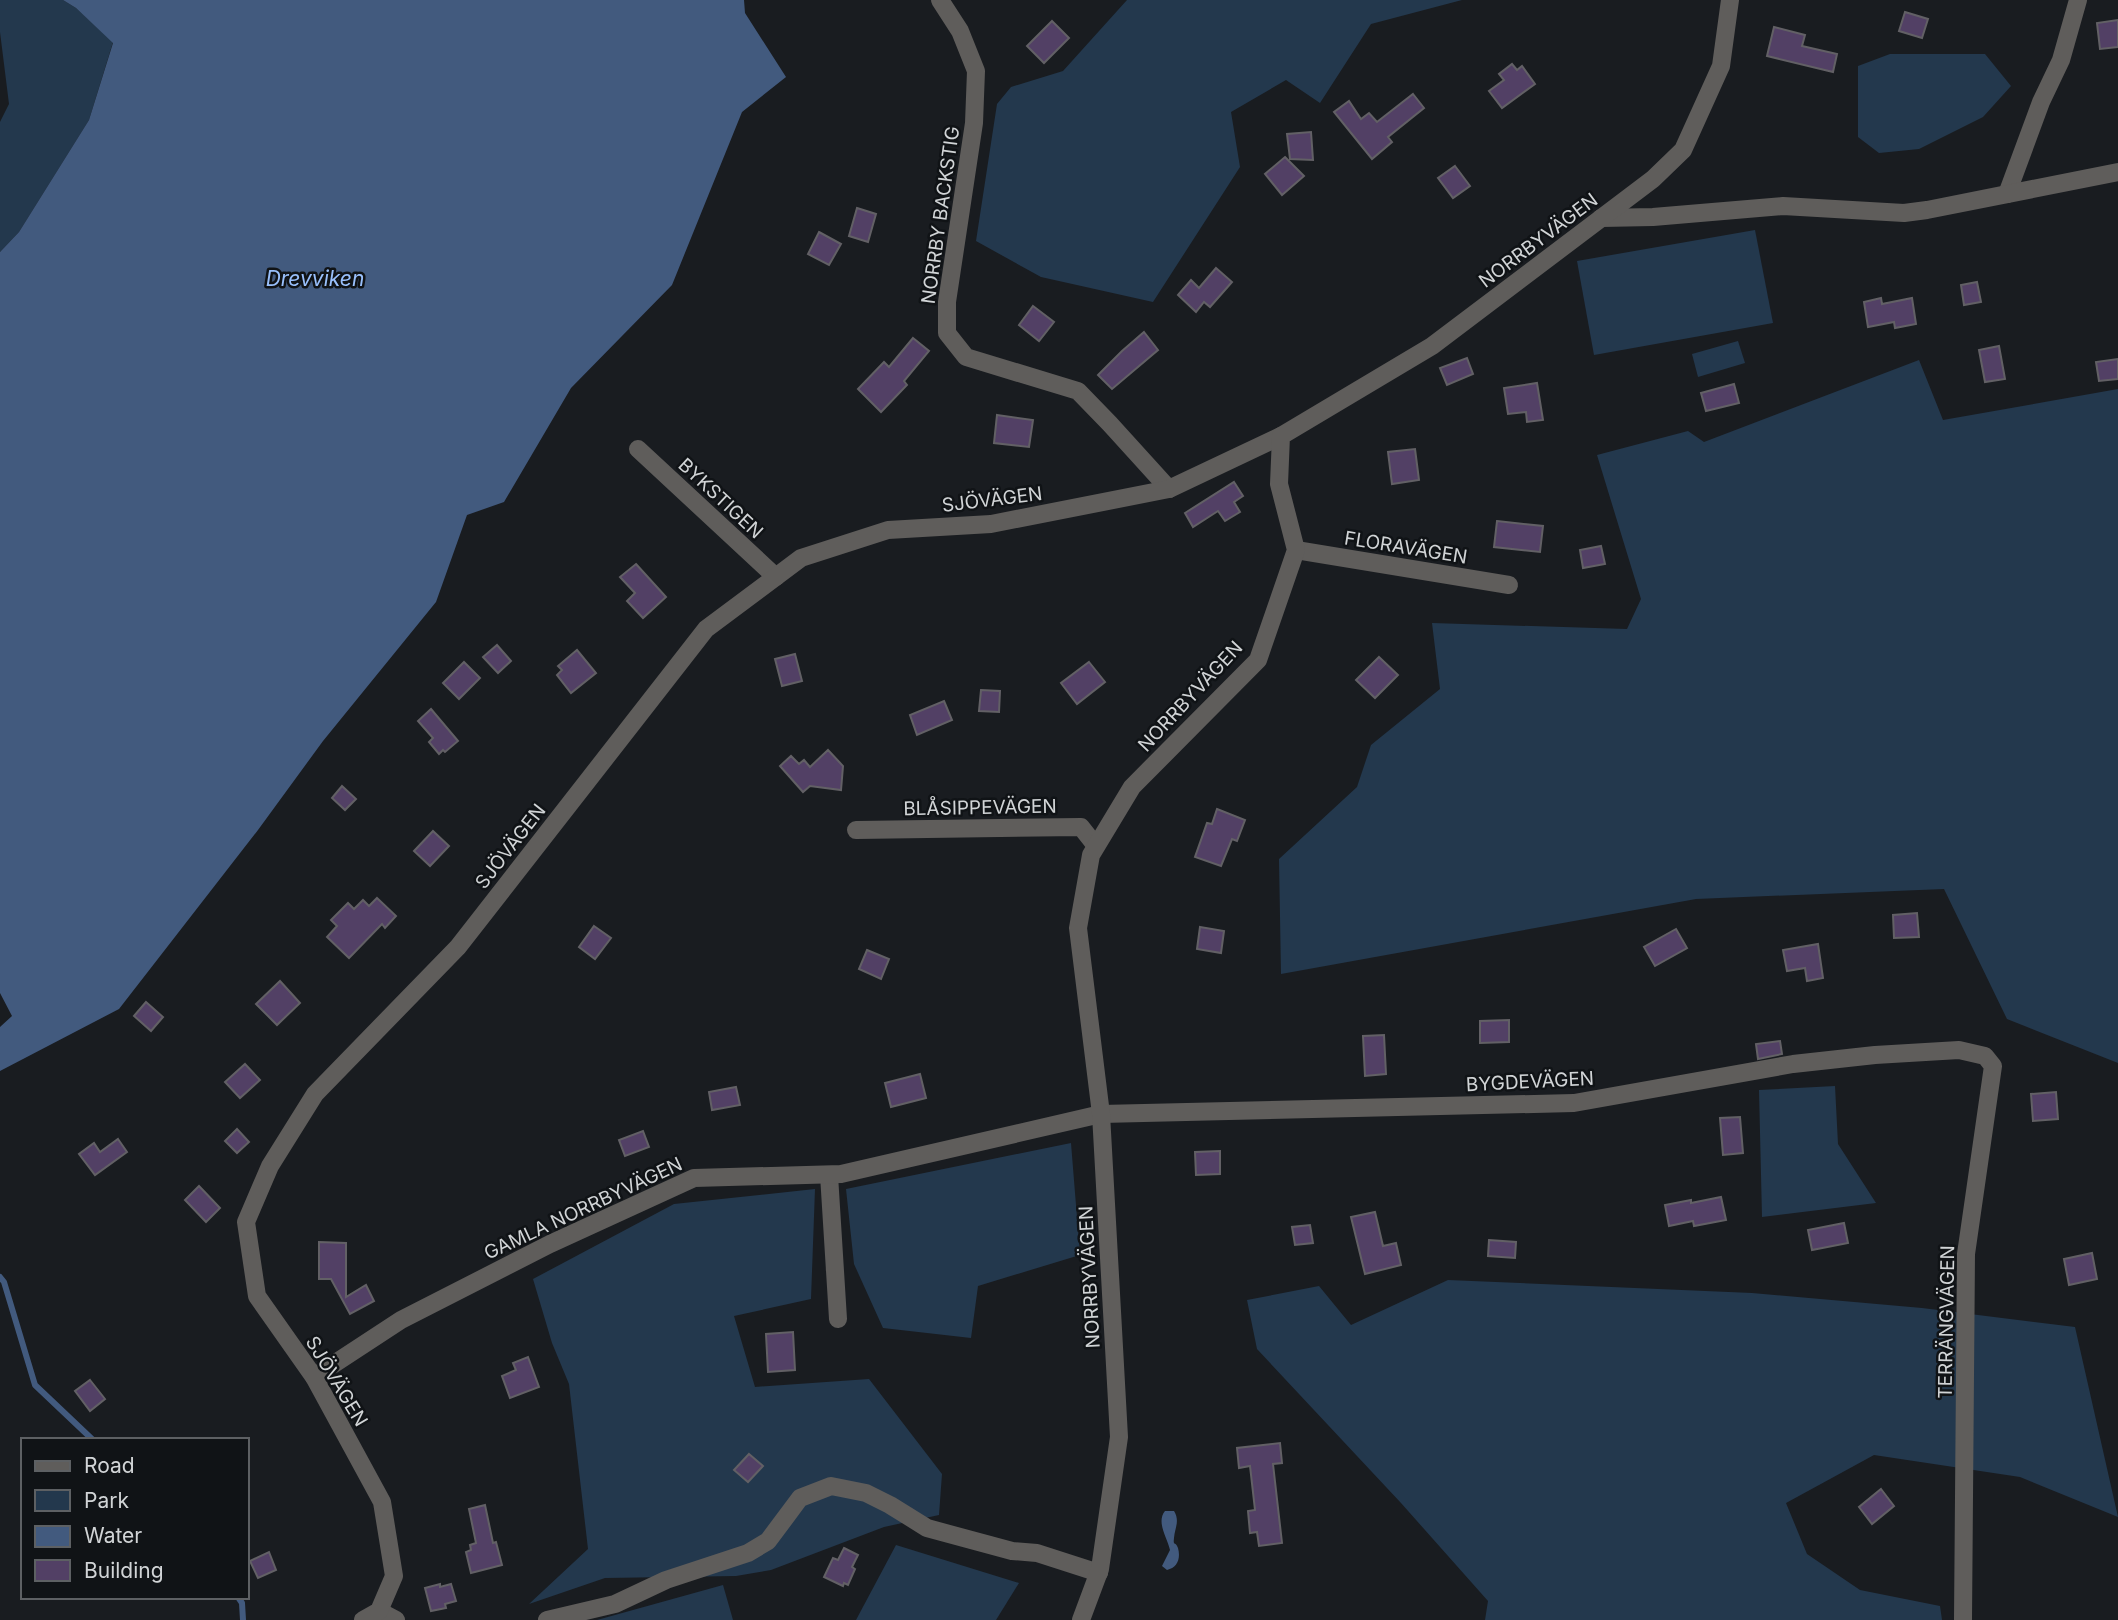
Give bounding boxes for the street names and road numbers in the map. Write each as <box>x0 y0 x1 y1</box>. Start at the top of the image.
street label: NORRBY BACKSTIG <box>917 125 964 305</box>
street label: NORRBYVÄGEN <box>1474 188 1602 293</box>
street label: BYKSTIGEN <box>674 453 768 543</box>
street label: SJÖVÄGEN <box>940 482 1044 517</box>
street label: FLORAVÄGEN <box>1343 526 1469 569</box>
street label: NORRBYVÄGEN <box>1133 636 1247 756</box>
street label: BLÅSIPPEVÄGEN <box>903 793 1057 820</box>
street label: SJÖVÄGEN <box>470 799 551 893</box>
street label: BYGDEVÄGEN <box>1465 1067 1595 1096</box>
street label: GAMLA NORRBYVÄGEN <box>480 1152 686 1265</box>
street label: NORRBYVÄGEN <box>1074 1205 1105 1349</box>
street label: TERRÄNGVÄGEN <box>1934 1245 1959 1399</box>
street label: SJÖVÄGEN <box>301 1332 372 1431</box>

